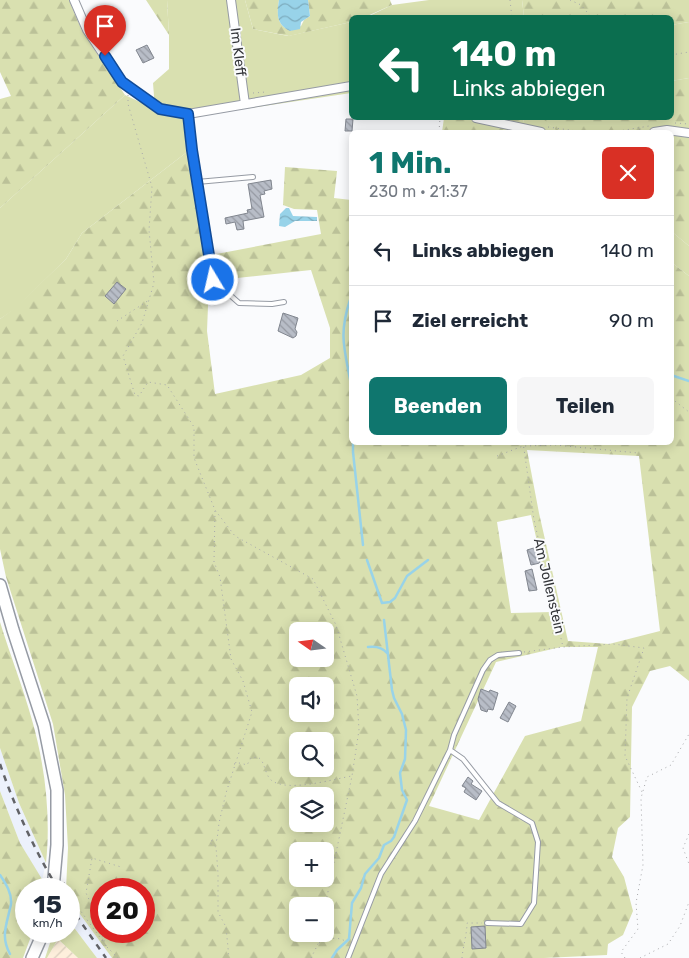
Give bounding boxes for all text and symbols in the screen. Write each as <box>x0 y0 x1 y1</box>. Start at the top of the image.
pin <box>84 5 126 56</box>
icon: arrive <box>91 12 119 40</box>
street label: Im Kleff <box>227 27 249 78</box>
text: 140 m <box>452 33 557 75</box>
icon: left <box>369 35 434 100</box>
text: Links abbiegen <box>452 75 606 102</box>
text: 1 Min. <box>369 145 452 181</box>
button: close <box>602 147 654 199</box>
text: 230 m · 21:37 <box>369 182 468 201</box>
icon: left <box>369 237 397 265</box>
text: Links abbiegen <box>412 239 554 262</box>
text: 140 m <box>600 239 654 262</box>
position arrow <box>186 253 238 305</box>
icon: arrive <box>369 307 397 335</box>
text: Ziel erreicht <box>412 309 528 332</box>
text: 90 m <box>609 309 654 332</box>
button: Beenden <box>369 377 507 435</box>
button: Teilen <box>517 377 654 435</box>
street label: Am Jollenstein <box>530 537 568 635</box>
north arrow <box>289 622 334 668</box>
map controls <box>289 622 334 942</box>
button: sound <box>289 677 334 722</box>
button: search <box>289 732 334 777</box>
button: layers <box>289 787 334 832</box>
button: + <box>289 842 334 887</box>
speed limit sign: 20 <box>90 878 155 943</box>
text: 15 <box>33 890 62 919</box>
button: − <box>289 897 334 942</box>
text: km/h <box>33 916 62 930</box>

